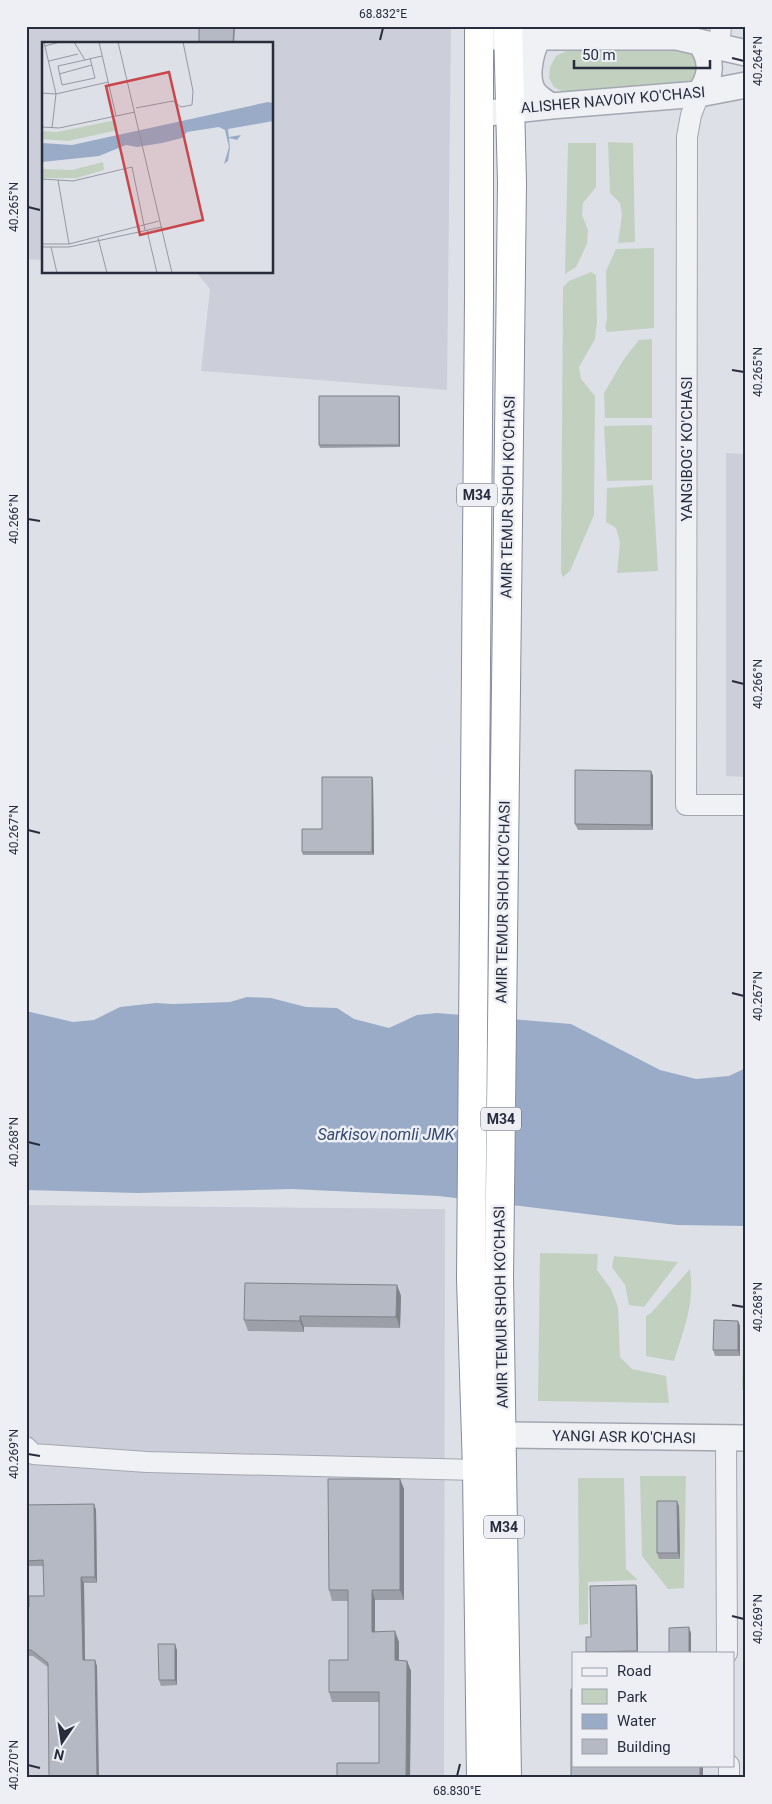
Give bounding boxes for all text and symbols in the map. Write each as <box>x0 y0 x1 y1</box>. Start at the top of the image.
text: 68.832°E <box>359 7 407 21</box>
text: 40.264°N <box>751 36 765 86</box>
scale bar <box>574 38 711 70</box>
inset map <box>42 42 274 274</box>
text: 50 m <box>582 46 616 64</box>
street label: ALISHER NAVOIY KO'CHASI <box>520 83 706 117</box>
text: 40.265°N <box>7 182 21 232</box>
text: 40.265°N <box>751 347 765 397</box>
street label: YANGIBOG‘ KO'CHASI <box>678 376 696 522</box>
street label: AMIR TEMUR SHOH KO'CHASI <box>497 395 519 599</box>
road number: M34 <box>457 484 497 506</box>
text: 40.266°N <box>7 494 21 544</box>
text: 40.266°N <box>751 659 765 709</box>
street label: AMIR TEMUR SHOH KO'CHASI <box>492 800 514 1004</box>
text: 40.267°N <box>7 805 21 855</box>
text: 40.267°N <box>751 971 765 1021</box>
road number: M34 <box>481 1108 521 1130</box>
text: 40.268°N <box>7 1117 21 1167</box>
water label: Sarkisov nomli JMK <box>317 1125 456 1144</box>
street label: AMIR TEMUR SHOH KO'CHASI <box>490 1205 512 1409</box>
text: 40.268°N <box>751 1282 765 1332</box>
street label: YANGI ASR KO'CHASI <box>552 1427 696 1447</box>
text: 40.269°N <box>7 1429 21 1479</box>
road number: M34 <box>484 1515 524 1538</box>
text: 40.269°N <box>751 1594 765 1644</box>
legend <box>572 1652 734 1766</box>
text: Road <box>617 1662 651 1680</box>
text: Park <box>617 1688 648 1706</box>
text: Water <box>617 1712 656 1730</box>
north arrow <box>38 1716 88 1766</box>
text: Building <box>617 1738 671 1756</box>
text: 40.270°N <box>7 1740 21 1790</box>
text: N <box>52 1746 66 1764</box>
text: 68.830°E <box>433 1784 481 1798</box>

